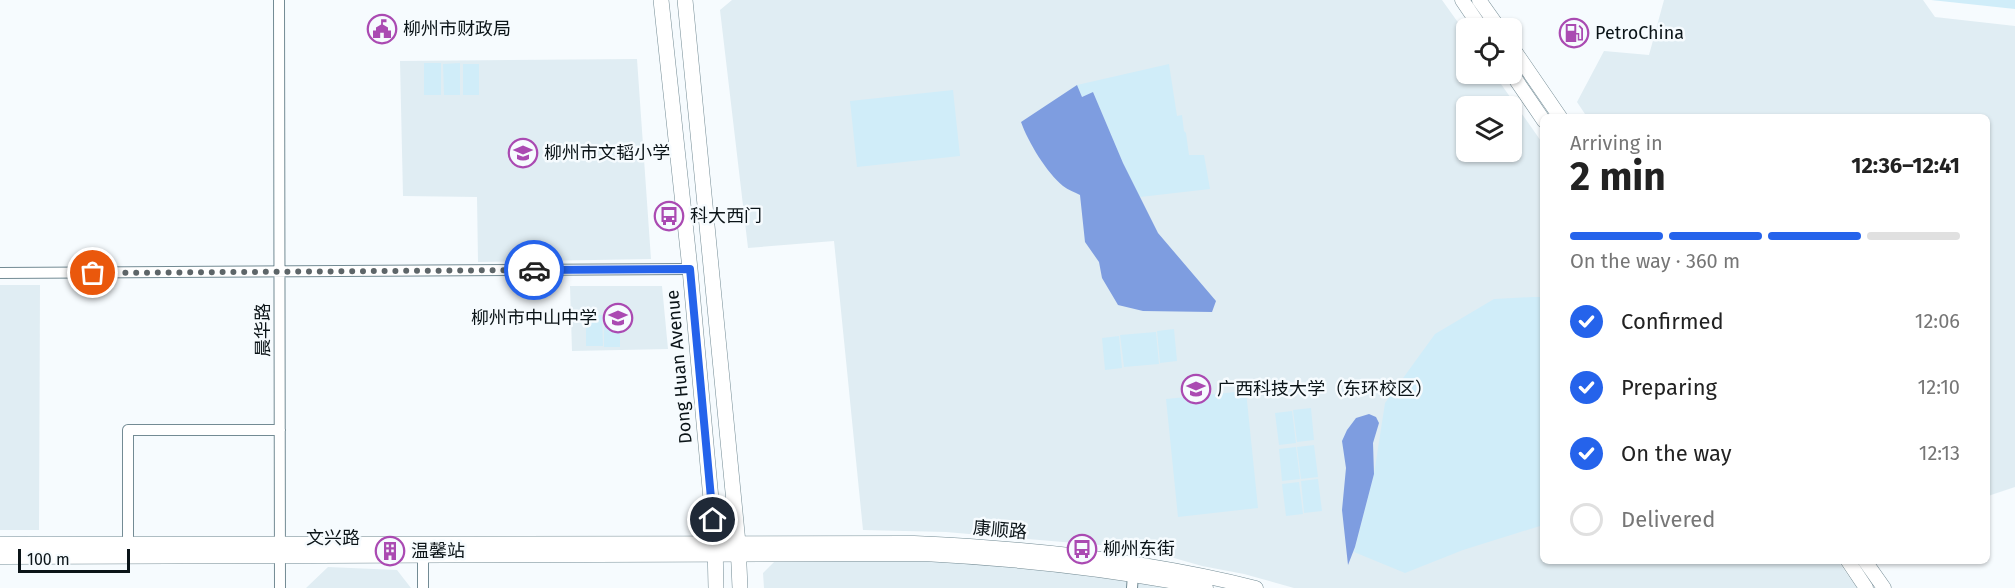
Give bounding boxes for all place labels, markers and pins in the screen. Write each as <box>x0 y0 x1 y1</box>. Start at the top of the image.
public building icon: 柳州市财政局 <box>366 13 398 45</box>
fuel station icon: PetroChina <box>1558 17 1590 49</box>
place label: 柳州市财政局 <box>403 18 511 40</box>
place label: PetroChina <box>1595 22 1684 44</box>
school or university icon: 柳州市文韬小学 <box>507 137 539 169</box>
place label: 柳州市文韬小学 <box>544 142 670 164</box>
bus stop icon: 科大西门 <box>653 200 685 232</box>
place label: 科大西门 <box>690 205 762 227</box>
pin <box>67 247 118 298</box>
school or university icon: 柳州市中山中学 <box>602 302 634 334</box>
place label: 柳州市中山中学 <box>471 307 597 329</box>
school or university icon: 广西科技大学（东环校区） <box>1180 373 1212 405</box>
place label: 广西科技大学（东环校区） <box>1217 378 1433 400</box>
pin <box>687 494 738 545</box>
bus stop icon: 柳州东街 <box>1066 533 1098 565</box>
building icon: 温馨站 <box>374 535 406 567</box>
place label: 柳州东街 <box>1103 538 1175 560</box>
place label: 温馨站 <box>411 540 465 562</box>

